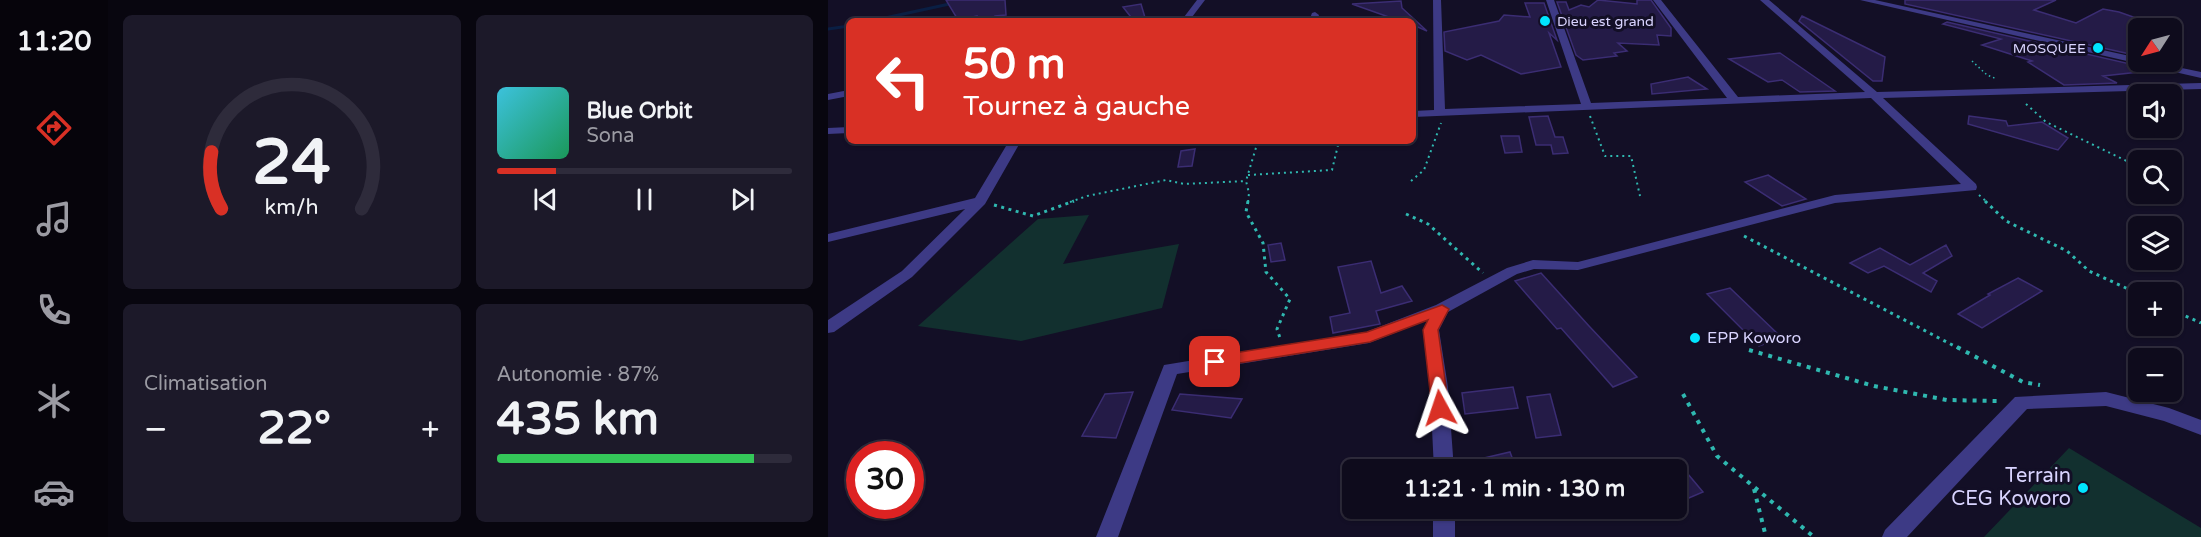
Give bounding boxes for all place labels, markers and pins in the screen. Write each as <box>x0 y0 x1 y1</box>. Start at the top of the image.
place label: Dieu est grand <box>1557 13 1654 30</box>
marker: Dieu est grand <box>1538 14 1552 28</box>
place label: MOSQUEE <box>2013 40 2086 57</box>
marker: MOSQUEE <box>2091 41 2105 55</box>
place label: EPP Koworo <box>1707 328 1801 348</box>
marker: EPP Koworo <box>1688 331 1702 345</box>
pin <box>1189 336 1240 387</box>
place label: Terrain CEG Koworo <box>1951 464 2071 511</box>
marker: Terrain CEG Koworo <box>2076 481 2090 495</box>

